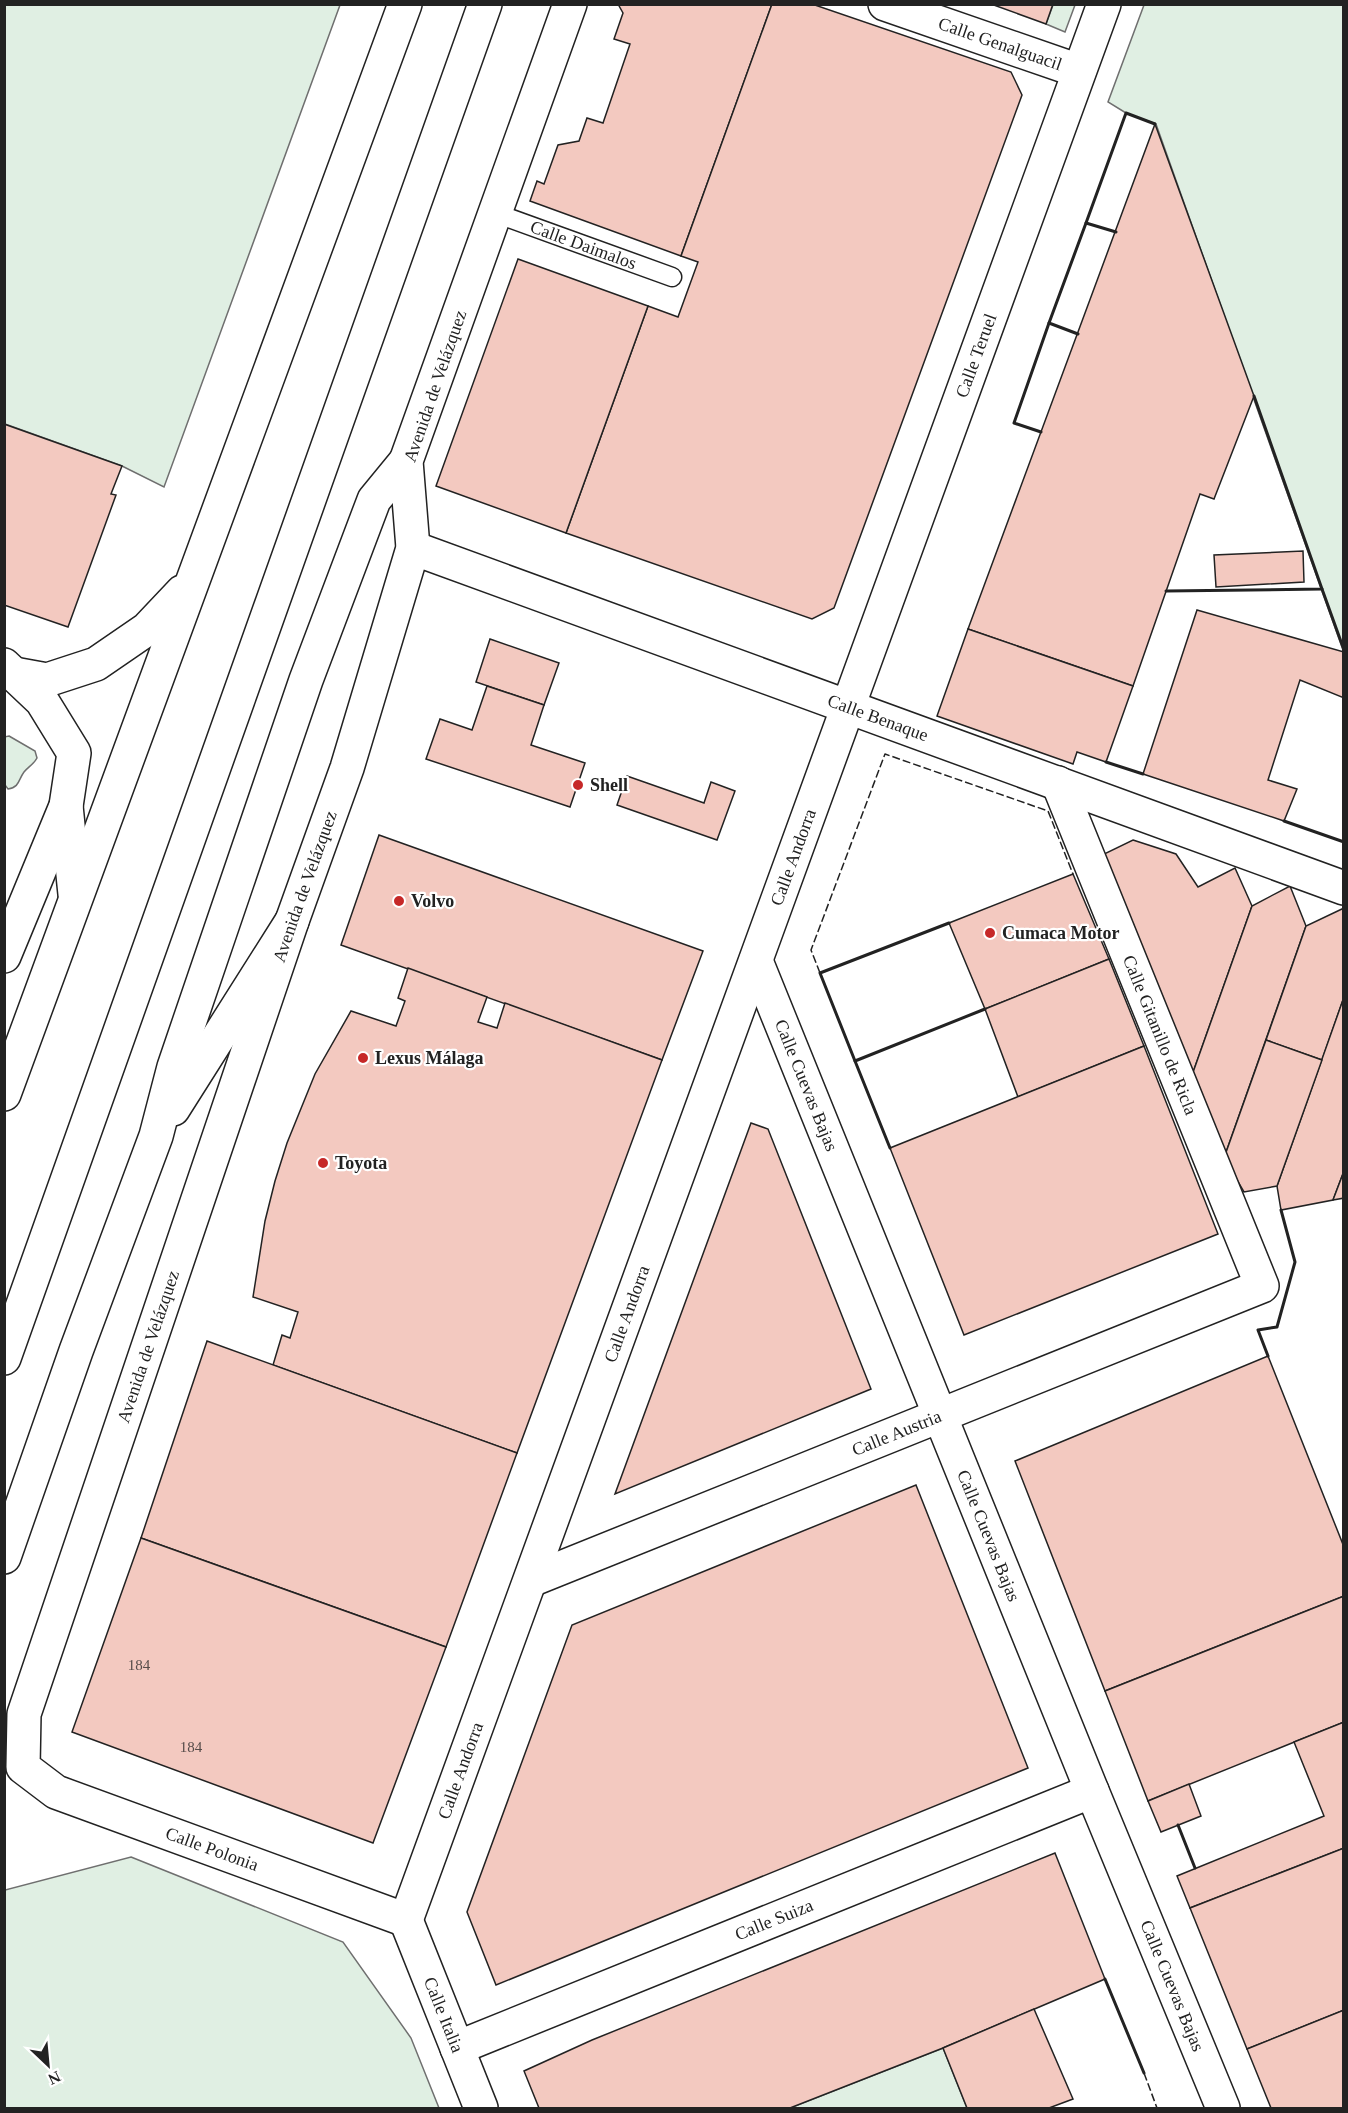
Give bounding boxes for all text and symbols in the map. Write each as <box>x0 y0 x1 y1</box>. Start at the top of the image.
street label: Calle Genalguacil <box>936 13 1065 74</box>
street label: Calle Daimalos <box>528 217 639 273</box>
street label: Avenida de Velázquez <box>400 307 470 465</box>
street label: Calle Teruel <box>951 311 1000 400</box>
street label: Calle Benaque <box>825 690 931 745</box>
place label: Shell <box>590 775 628 795</box>
marker: Shell <box>571 778 585 792</box>
street label: Calle Andorra <box>766 806 820 908</box>
street label: Avenida de Velázquez <box>269 808 341 965</box>
place label: Volvo <box>411 891 454 911</box>
marker: Volvo <box>392 894 406 908</box>
place label: Cumaca Motor <box>1002 923 1119 943</box>
marker: Cumaca Motor <box>983 926 997 940</box>
street label: Calle Gitanillo de Ricla <box>1119 952 1201 1118</box>
street label: Calle Cuevas Bajas <box>771 1017 842 1154</box>
place label: Lexus Málaga <box>375 1048 484 1068</box>
marker: Lexus Málaga <box>356 1051 370 1065</box>
place label: Toyota <box>335 1153 387 1173</box>
marker: Toyota <box>316 1156 330 1170</box>
street label: Calle Andorra <box>600 1263 654 1365</box>
street label: Avenida de Velázquez <box>113 1268 183 1425</box>
street label: Calle Austria <box>849 1406 944 1460</box>
street label: Calle Cuevas Bajas <box>953 1467 1024 1604</box>
house number: 184 <box>128 1657 151 1673</box>
street label: Calle Andorra <box>434 1719 487 1822</box>
house number: 184 <box>180 1739 203 1755</box>
street label: Calle Polonia <box>163 1823 261 1875</box>
street label: Calle Suiza <box>732 1895 816 1944</box>
street label: Calle Cuevas Bajas <box>1136 1917 1208 2054</box>
street label: Calle Italia <box>420 1974 468 2055</box>
north arrow <box>18 2035 78 2095</box>
text: N <box>45 2068 63 2088</box>

